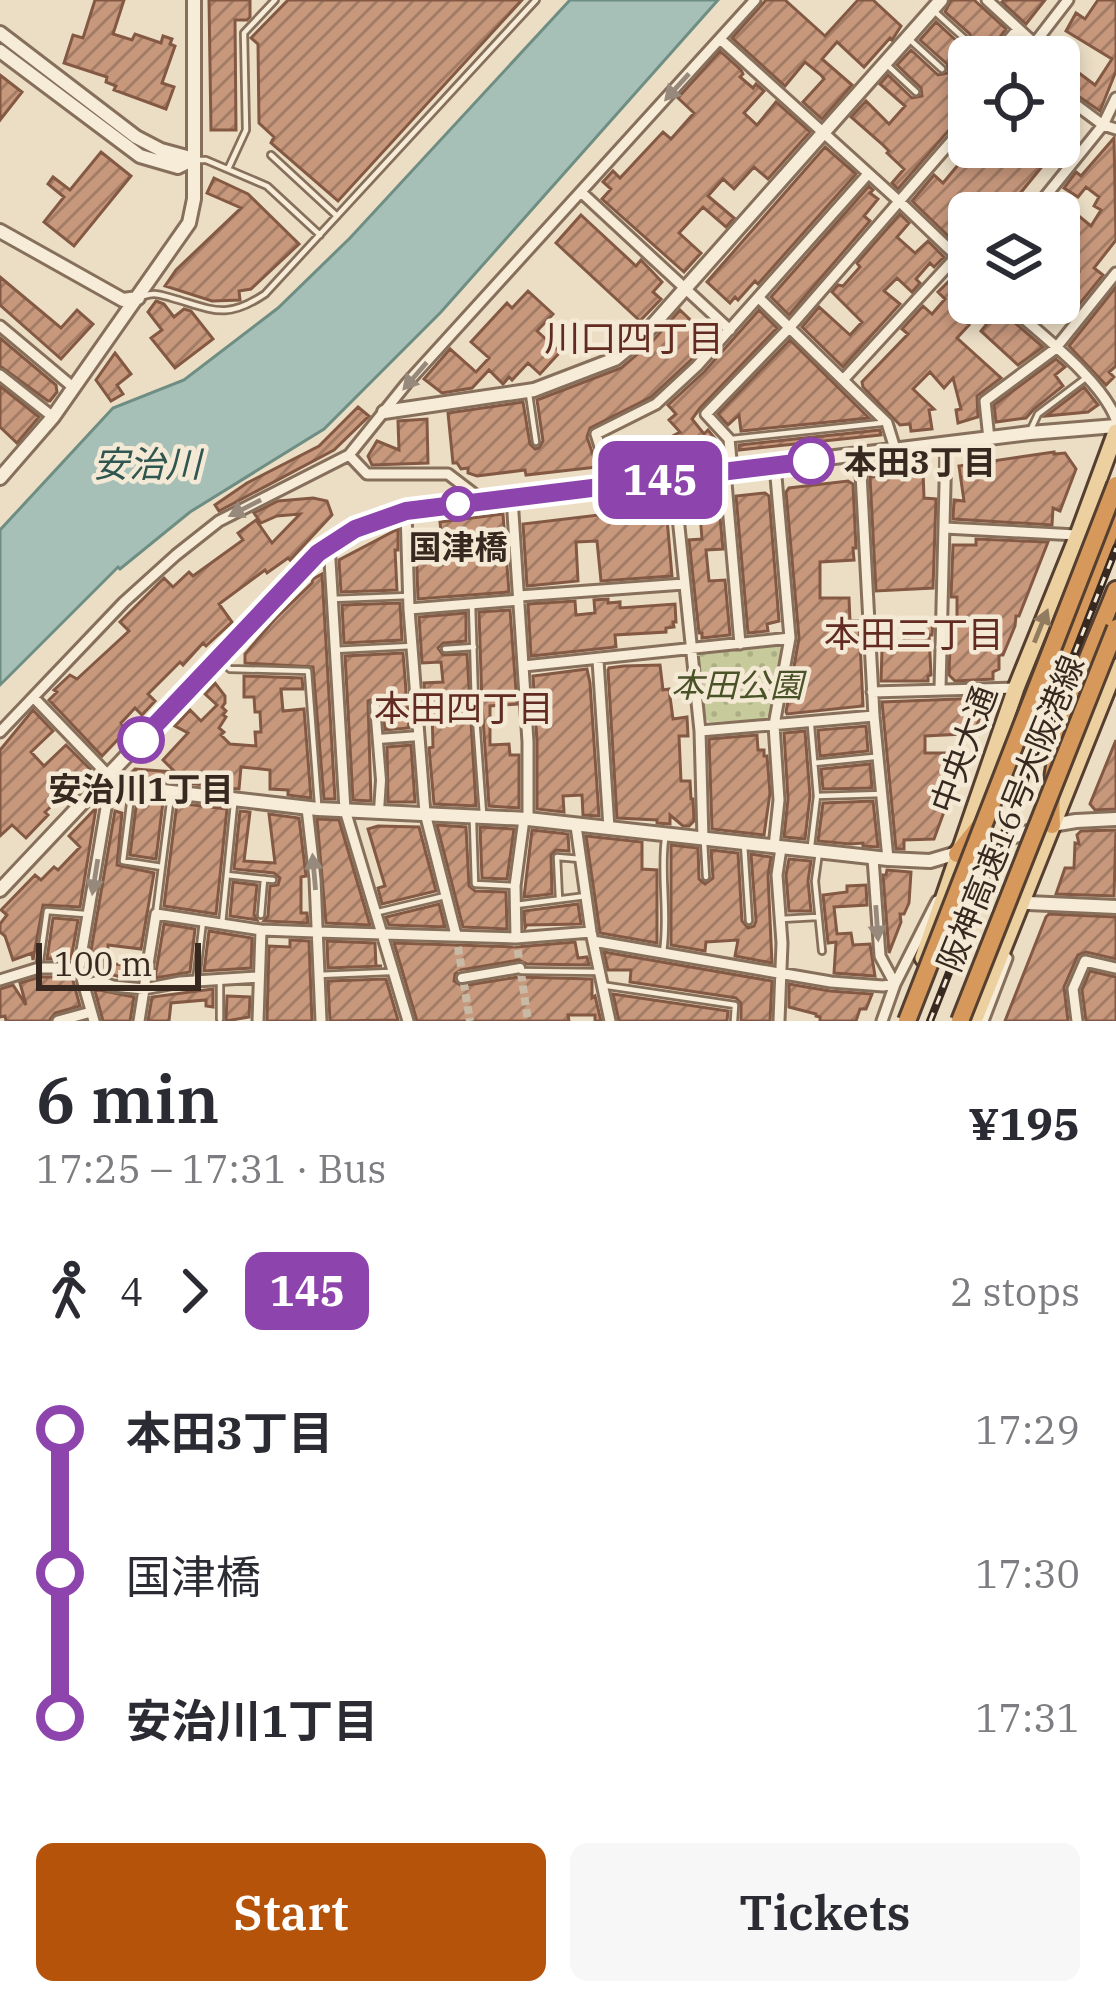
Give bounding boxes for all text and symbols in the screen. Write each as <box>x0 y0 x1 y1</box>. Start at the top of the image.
map controls <box>948 36 1080 324</box>
button: locate <box>948 36 1080 168</box>
one-way arrow <box>664 72 691 102</box>
button: layers <box>948 192 1080 324</box>
district label: 川口四丁目 <box>544 314 724 361</box>
one-way arrow <box>402 360 428 390</box>
marker: 本田3丁目 <box>789 439 833 483</box>
water label: 安治川 <box>93 440 205 487</box>
place label: 本田3丁目 <box>844 440 996 483</box>
line badge: 145 <box>591 441 729 519</box>
text: 145 <box>622 452 698 507</box>
marker: 国津橋 <box>442 488 474 520</box>
one-way arrow <box>227 497 262 517</box>
place label: 国津橋 <box>409 525 508 568</box>
one-way arrow <box>1032 608 1051 644</box>
district label: 本田三丁目 <box>824 610 1004 657</box>
street label: 阪神高速16号大阪港線 <box>927 649 1093 977</box>
park label: 本田公園 <box>671 663 807 706</box>
street label: 中央大通 <box>920 680 1006 818</box>
district label: 本田四丁目 <box>374 684 554 731</box>
marker: 安治川1丁目 <box>119 718 163 762</box>
place label: 安治川1丁目 <box>49 767 233 810</box>
one-way arrow <box>304 853 323 891</box>
one-way arrow <box>85 858 104 896</box>
one-way arrow <box>868 905 887 942</box>
scale bar <box>36 937 201 990</box>
text: 100 m <box>54 942 153 985</box>
text: 6 min <box>36 1055 219 1141</box>
text: ¥195 <box>968 1094 1080 1152</box>
text: 17:25 – 17:31 · Bus <box>36 1143 386 1194</box>
icon: walk <box>36 1258 102 1324</box>
icon: forward <box>161 1258 227 1324</box>
text: 145 <box>269 1263 345 1318</box>
text: 4 <box>120 1266 143 1317</box>
text: 2 stops <box>950 1266 1080 1317</box>
text: 本田3丁目 <box>126 1403 333 1461</box>
text: 17:29 <box>975 1404 1080 1455</box>
text: 国津橋 <box>126 1547 261 1605</box>
text: 17:30 <box>975 1548 1080 1599</box>
text: 安治川1丁目 <box>126 1691 378 1749</box>
text: 17:31 <box>975 1692 1080 1743</box>
button: Start <box>36 1843 546 1981</box>
button: Tickets <box>570 1843 1080 1981</box>

